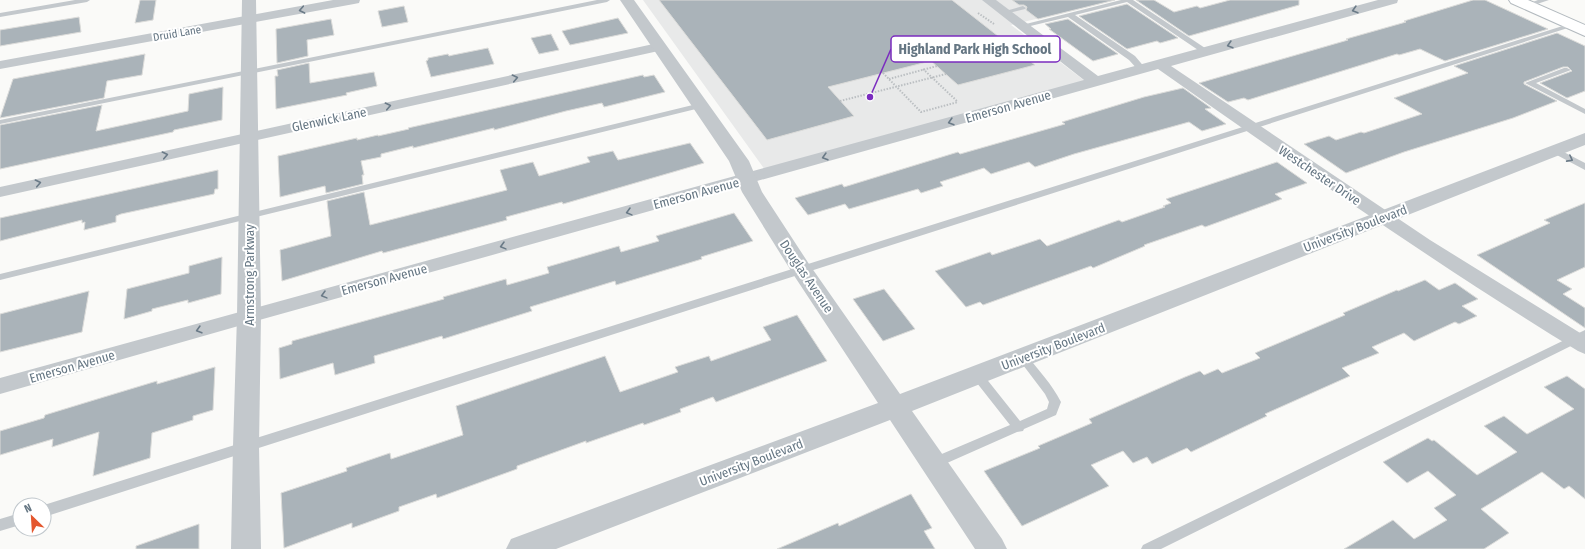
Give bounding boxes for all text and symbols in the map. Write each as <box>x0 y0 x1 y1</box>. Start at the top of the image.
one-way arrow <box>299 5 305 13</box>
one-way arrow <box>1352 6 1358 14</box>
street label: Druid Lane <box>152 23 202 44</box>
callout: Highland Park High School <box>891 36 1060 62</box>
one-way arrow <box>1226 40 1233 49</box>
text: Highland Park High School <box>899 41 1052 58</box>
one-way arrow <box>512 75 518 83</box>
street label: Emerson Avenue <box>964 87 1053 126</box>
one-way arrow <box>385 103 391 111</box>
street label: Glenwick Lane <box>290 104 368 135</box>
one-way arrow <box>947 117 954 126</box>
street label: Westchester Drive <box>1276 142 1364 208</box>
one-way arrow <box>162 152 168 160</box>
one-way arrow <box>822 152 829 161</box>
one-way arrow <box>1566 154 1574 162</box>
street label: Emerson Avenue <box>652 175 741 212</box>
one-way arrow <box>35 180 41 188</box>
street label: University Boulevard <box>1301 202 1409 255</box>
one-way arrow <box>625 207 632 215</box>
street label: Armstrong Parkway <box>242 224 257 326</box>
street label: Douglas Avenue <box>777 237 836 316</box>
one-way arrow <box>500 241 507 250</box>
street label: Emerson Avenue <box>340 261 429 298</box>
one-way arrow <box>321 291 327 299</box>
street label: University Boulevard <box>999 320 1107 373</box>
one-way arrow <box>195 325 202 334</box>
street label: Emerson Avenue <box>28 347 117 386</box>
street label: University Boulevard <box>697 436 805 489</box>
north arrow <box>12 497 52 537</box>
text: N <box>22 501 34 516</box>

